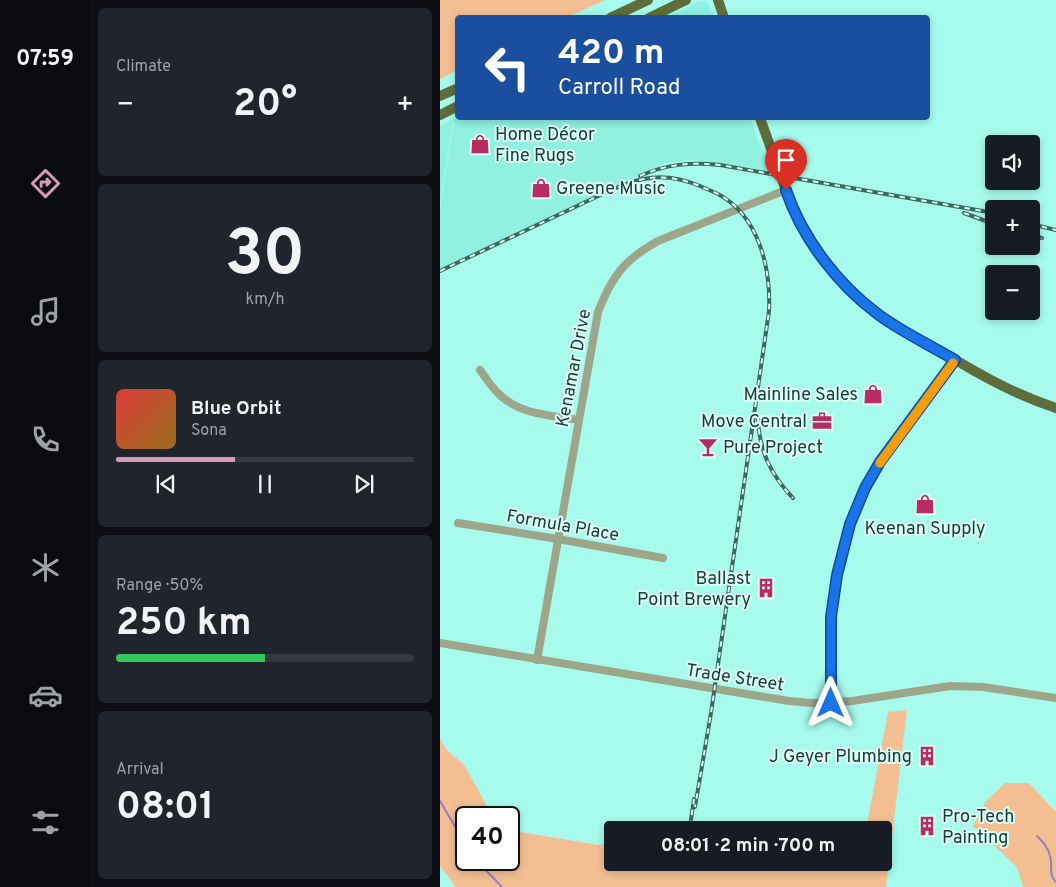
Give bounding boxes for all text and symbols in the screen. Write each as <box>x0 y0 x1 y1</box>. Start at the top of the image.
text: 420 m <box>558 32 664 76</box>
icon: left <box>475 35 540 100</box>
text: 07:59 <box>16 46 74 73</box>
text: Climate <box>116 57 171 77</box>
text: Carroll Road <box>558 75 680 102</box>
text: 20° <box>233 81 297 130</box>
text: − <box>116 88 134 124</box>
text: + <box>396 88 414 124</box>
place label: Home Décor Fine Rugs <box>495 124 595 168</box>
shop icon: Home Décor Fine Rugs <box>469 133 491 155</box>
map controls <box>985 135 1040 320</box>
button: sound <box>985 135 1040 190</box>
pin <box>765 139 807 190</box>
icon: arrive <box>772 146 800 174</box>
icon: directions <box>28 166 63 201</box>
shop icon: Greene Music <box>530 177 552 199</box>
place label: Greene Music <box>556 178 666 201</box>
button: + <box>985 200 1040 255</box>
text: 30 <box>225 216 305 298</box>
button: − <box>985 265 1040 320</box>
text: km/h <box>246 290 284 310</box>
icon: music <box>28 294 63 329</box>
street label: Kenamar Drive <box>552 307 597 429</box>
shop icon: Mainline Sales <box>862 383 884 405</box>
place label: Mainline Sales <box>743 384 858 407</box>
text: Blue Orbit <box>191 397 281 421</box>
office icon: Move Central <box>811 410 833 432</box>
place label: Move Central <box>701 411 807 434</box>
text: Sona <box>191 421 227 441</box>
icon: phone <box>28 422 63 457</box>
bar icon: Pure Project <box>697 436 719 458</box>
place label: Pure Project <box>723 437 823 460</box>
icon: previous <box>152 470 180 498</box>
icon: pause <box>251 470 279 498</box>
icon: next <box>350 470 378 498</box>
shop icon: Keenan Supply <box>914 493 936 515</box>
street label: Formula Place <box>505 505 621 548</box>
place label: Keenan Supply <box>864 518 986 541</box>
icon: climate <box>28 550 63 585</box>
place label: Ballast Point Brewery <box>637 568 751 612</box>
text: Range · 50% <box>116 576 204 596</box>
building icon: Ballast Point Brewery <box>755 577 777 599</box>
text: 250 km <box>116 600 251 649</box>
street label: Trade Street <box>684 659 785 698</box>
position arrow <box>804 676 856 728</box>
icon: car <box>28 678 63 713</box>
building icon: J Geyer Plumbing <box>916 745 938 767</box>
place label: J Geyer Plumbing <box>769 746 912 769</box>
text: Arrival <box>116 760 164 780</box>
text: 08:01 <box>116 784 214 833</box>
icon: filters <box>28 805 63 840</box>
speed limit sign: 40 <box>455 806 520 871</box>
place label: Pro-Tech Painting <box>942 806 1014 850</box>
building icon: Pro-Tech Painting <box>916 815 938 837</box>
text: 08:01 · 2 min · 700 m <box>661 834 835 858</box>

